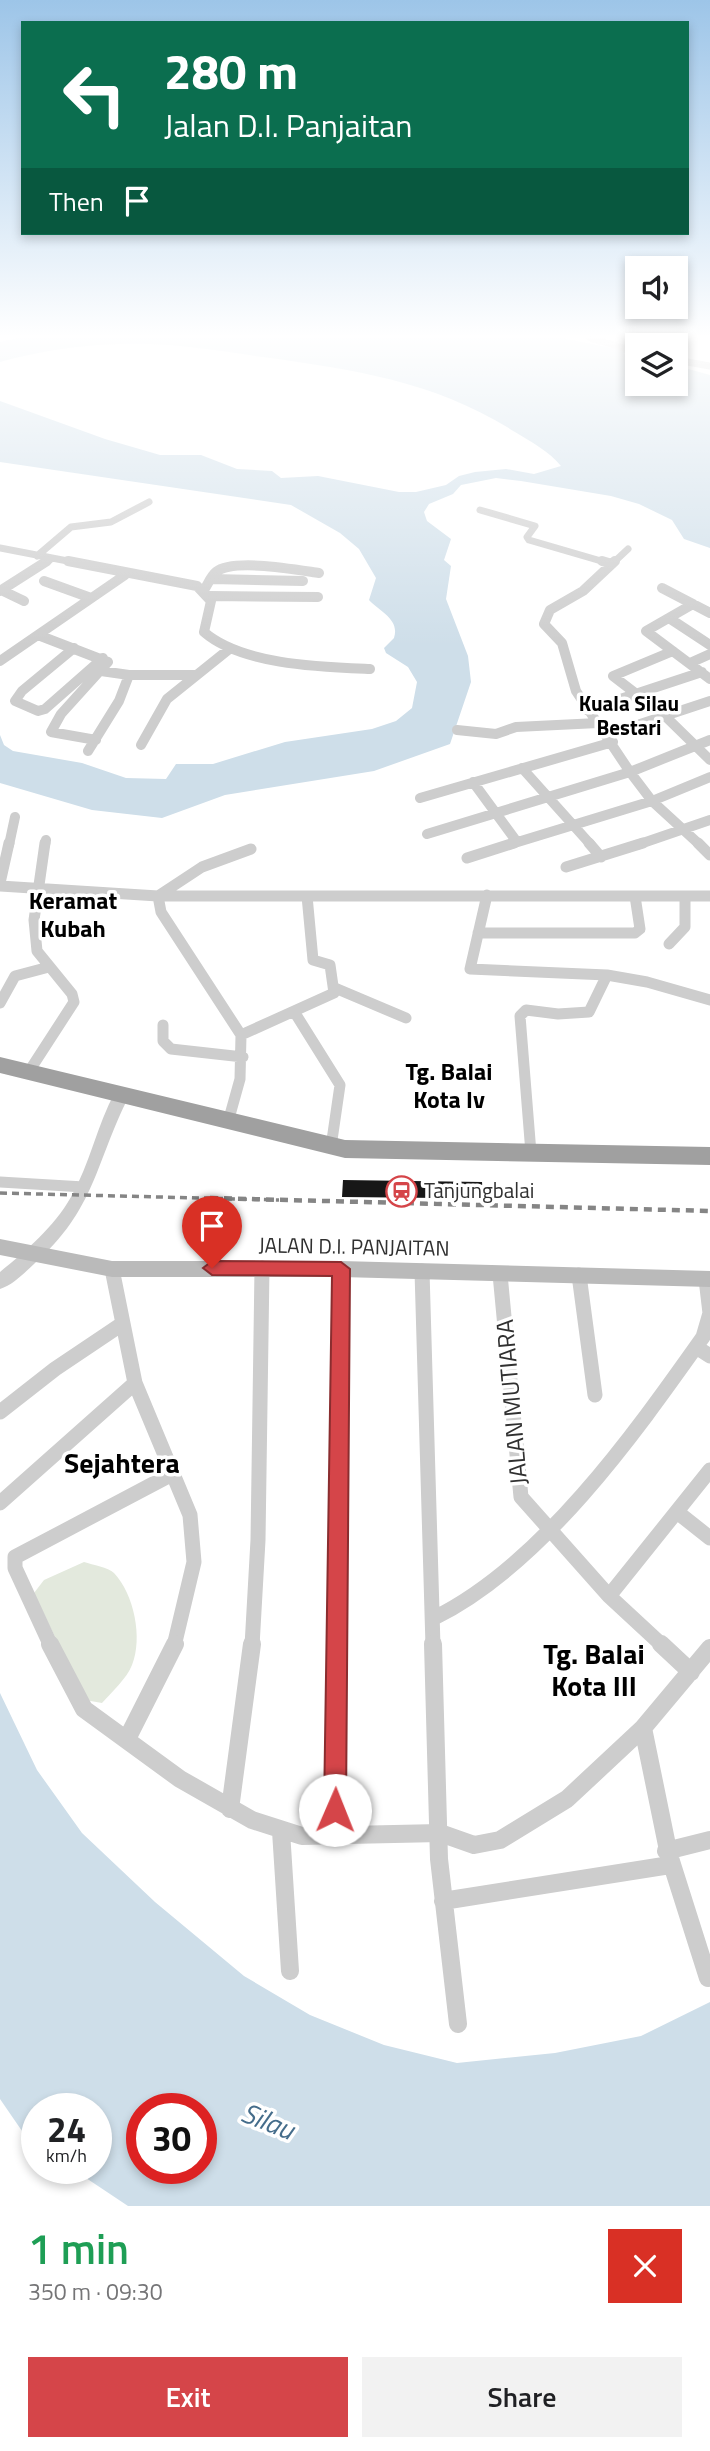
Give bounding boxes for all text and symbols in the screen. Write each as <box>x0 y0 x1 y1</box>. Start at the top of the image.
text: 280 m <box>164 33 298 108</box>
icon: left <box>49 49 140 140</box>
text: Jalan D.I. Panjaitan <box>164 101 412 149</box>
text: Then <box>49 182 104 221</box>
icon: arrive <box>118 182 156 220</box>
map controls <box>625 256 688 396</box>
button: sound <box>625 256 688 319</box>
button: layers <box>625 333 688 396</box>
district label: Kuala Silau Bestari <box>579 687 679 743</box>
district label: Keramat Kubah <box>29 882 117 946</box>
district label: Tg. Balai Kota Iv <box>406 1053 492 1117</box>
station icon: Tanjungbalai <box>384 1174 418 1208</box>
place label: Tanjungbalai <box>424 1174 534 1206</box>
pin <box>182 1196 242 1268</box>
icon: arrive <box>193 1207 231 1245</box>
street label: JALAN D.I. PANJAITAN <box>258 1228 450 1264</box>
street label: JALAN MUTIARA <box>486 1318 536 1486</box>
district label: Sejahtera <box>64 1441 180 1484</box>
district label: Tg. Balai Kota III <box>543 1632 645 1707</box>
position arrow <box>298 1773 372 1847</box>
water label: Silau <box>235 2091 303 2151</box>
speed limit sign: 30 <box>126 2093 217 2184</box>
text: 24 <box>47 2102 86 2156</box>
text: km/h <box>46 2142 87 2169</box>
text: 1 min <box>28 2216 129 2280</box>
button: close <box>608 2229 682 2303</box>
text: 350 m · 09:30 <box>28 2274 163 2309</box>
button: Exit <box>28 2357 348 2437</box>
button: Share <box>362 2357 682 2437</box>

